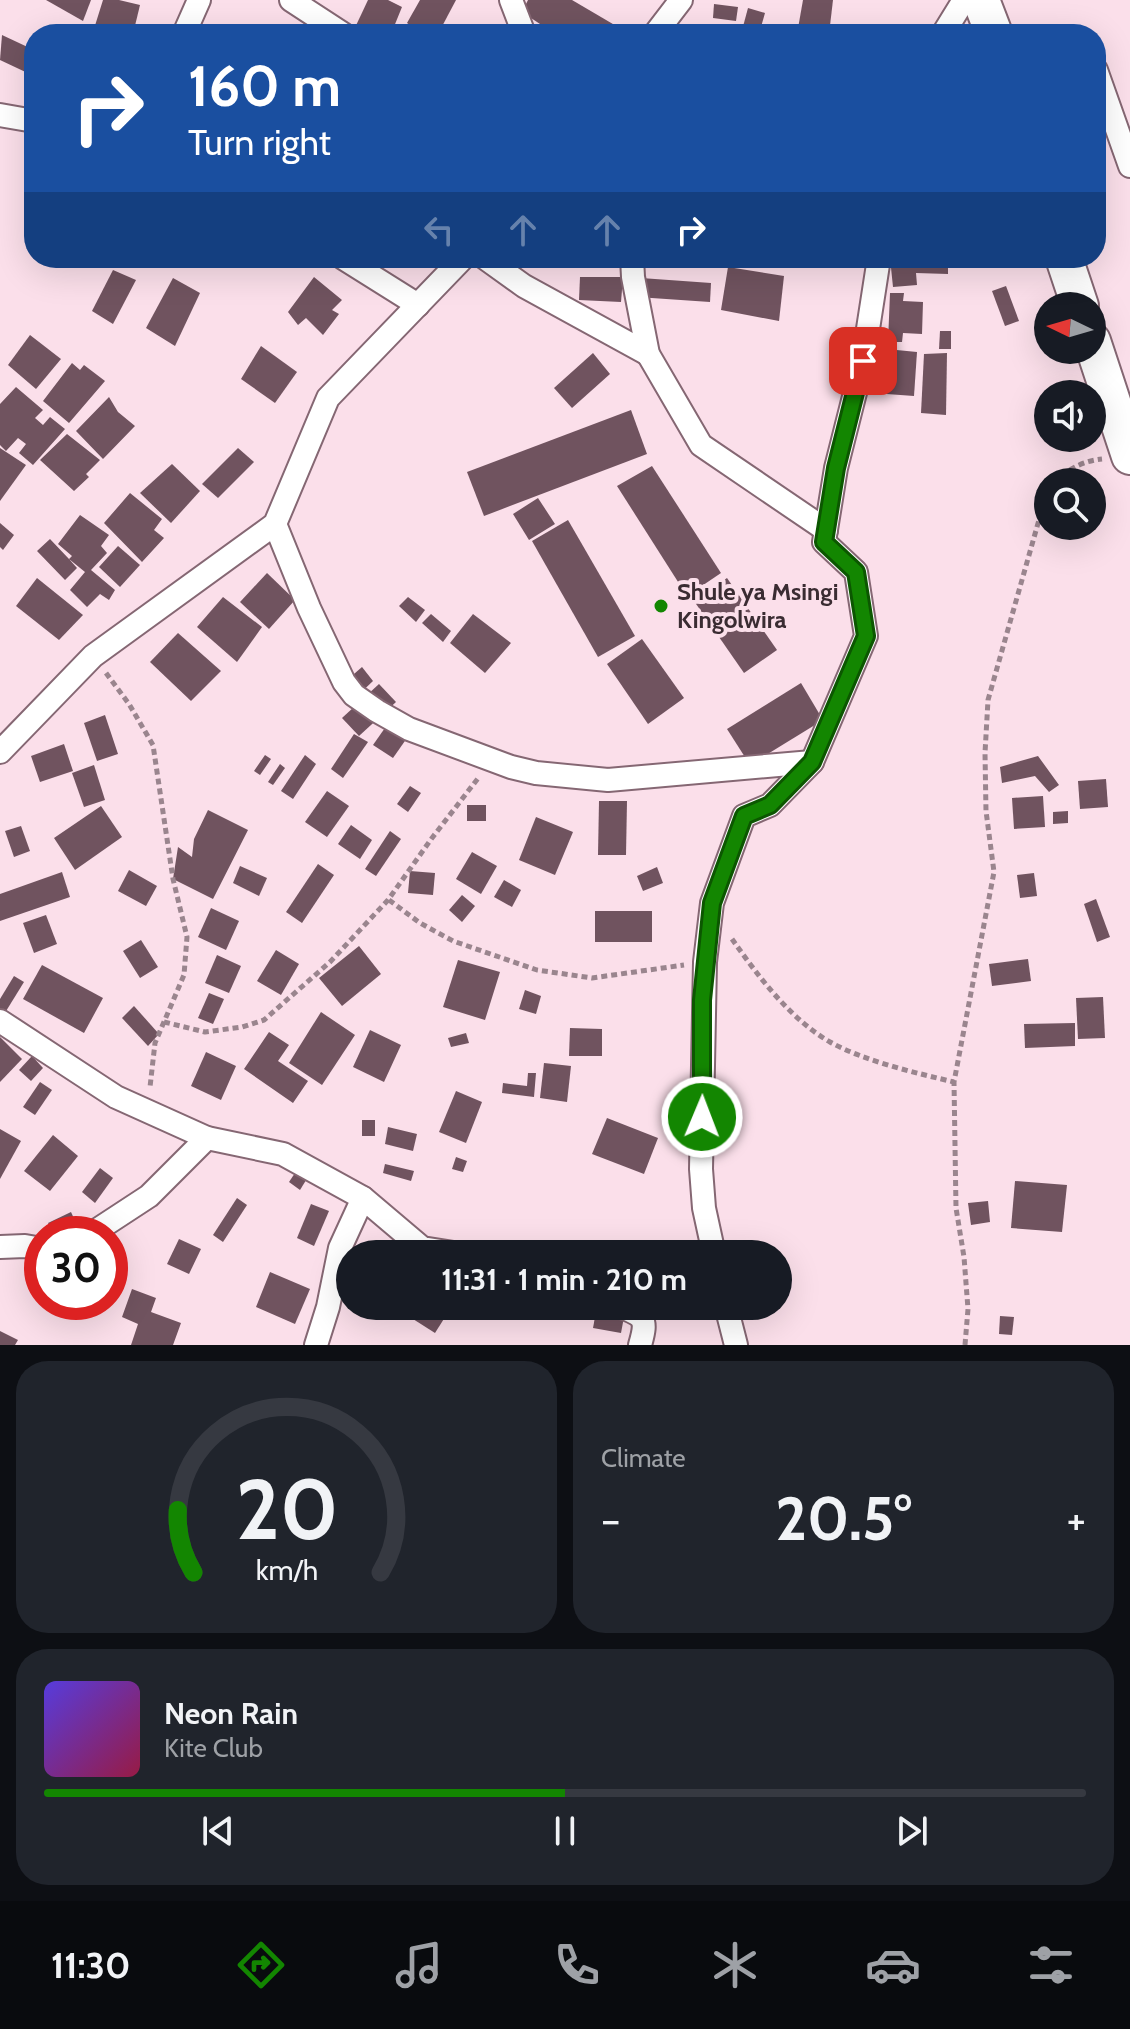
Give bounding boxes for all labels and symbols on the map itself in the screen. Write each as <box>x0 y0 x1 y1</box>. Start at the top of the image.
north arrow <box>1034 292 1106 364</box>
pin <box>829 327 897 395</box>
place label: Shule ya Msingi Kingolwira <box>677 577 839 634</box>
marker: Shule ya Msingi Kingolwira <box>652 597 670 615</box>
position arrow <box>660 1075 744 1159</box>
speed limit sign: 30 <box>24 1216 128 1320</box>

